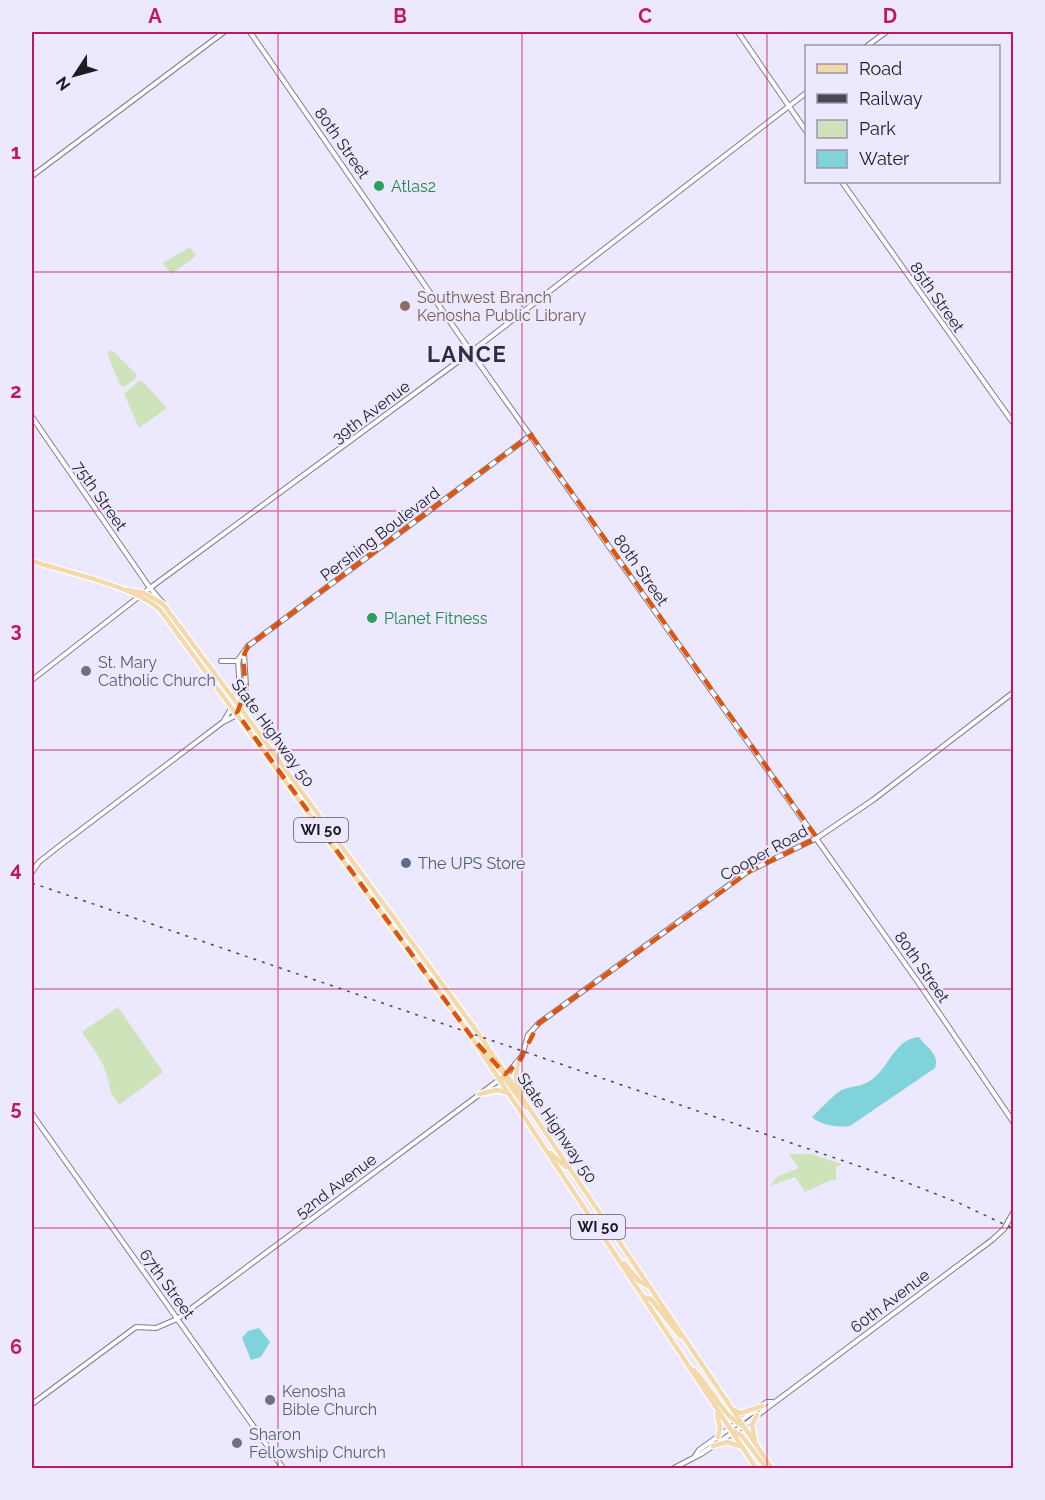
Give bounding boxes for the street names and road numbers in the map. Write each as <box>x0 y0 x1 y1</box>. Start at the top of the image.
street label: 80th Street <box>311 104 374 183</box>
street label: 85th Street <box>906 258 968 336</box>
street label: 39th Avenue <box>328 377 414 447</box>
street label: 75th Street <box>69 458 131 535</box>
street label: Pershing Boulevard <box>317 483 443 585</box>
street label: 80th Street <box>610 531 673 610</box>
street label: State Highway 50 <box>227 675 319 791</box>
road number: WI 50 <box>294 818 348 842</box>
street label: Cooper Road <box>717 821 811 885</box>
street label: 80th Street <box>891 928 954 1007</box>
street label: State Highway 50 <box>513 1069 601 1187</box>
street label: 52nd Avenue <box>292 1150 380 1222</box>
road number: WI 50 <box>571 1215 625 1239</box>
street label: 67th Street <box>135 1246 199 1323</box>
street label: 60th Avenue <box>847 1265 933 1337</box>

